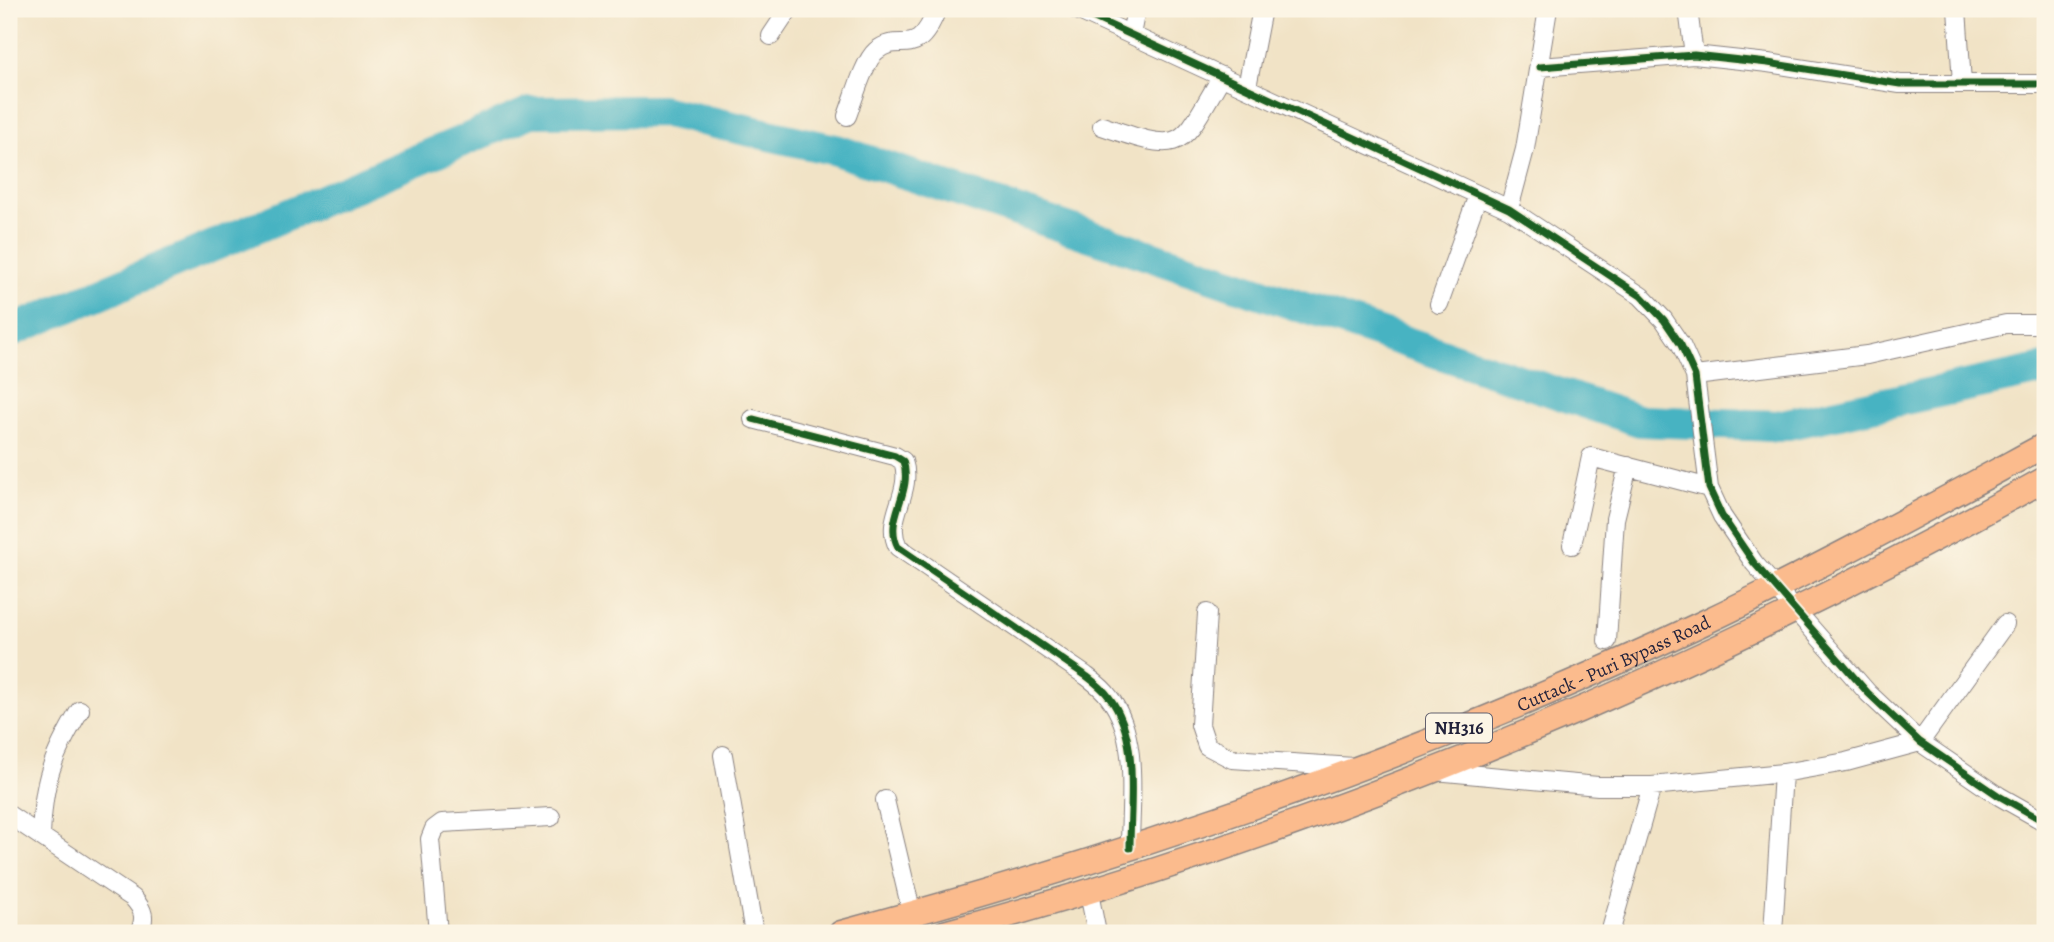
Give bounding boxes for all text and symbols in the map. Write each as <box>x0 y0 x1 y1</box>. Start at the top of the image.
street label: Cuttack - Puri Bypass Road <box>1513 609 1716 718</box>
road number: NH316 <box>1426 714 1492 742</box>

